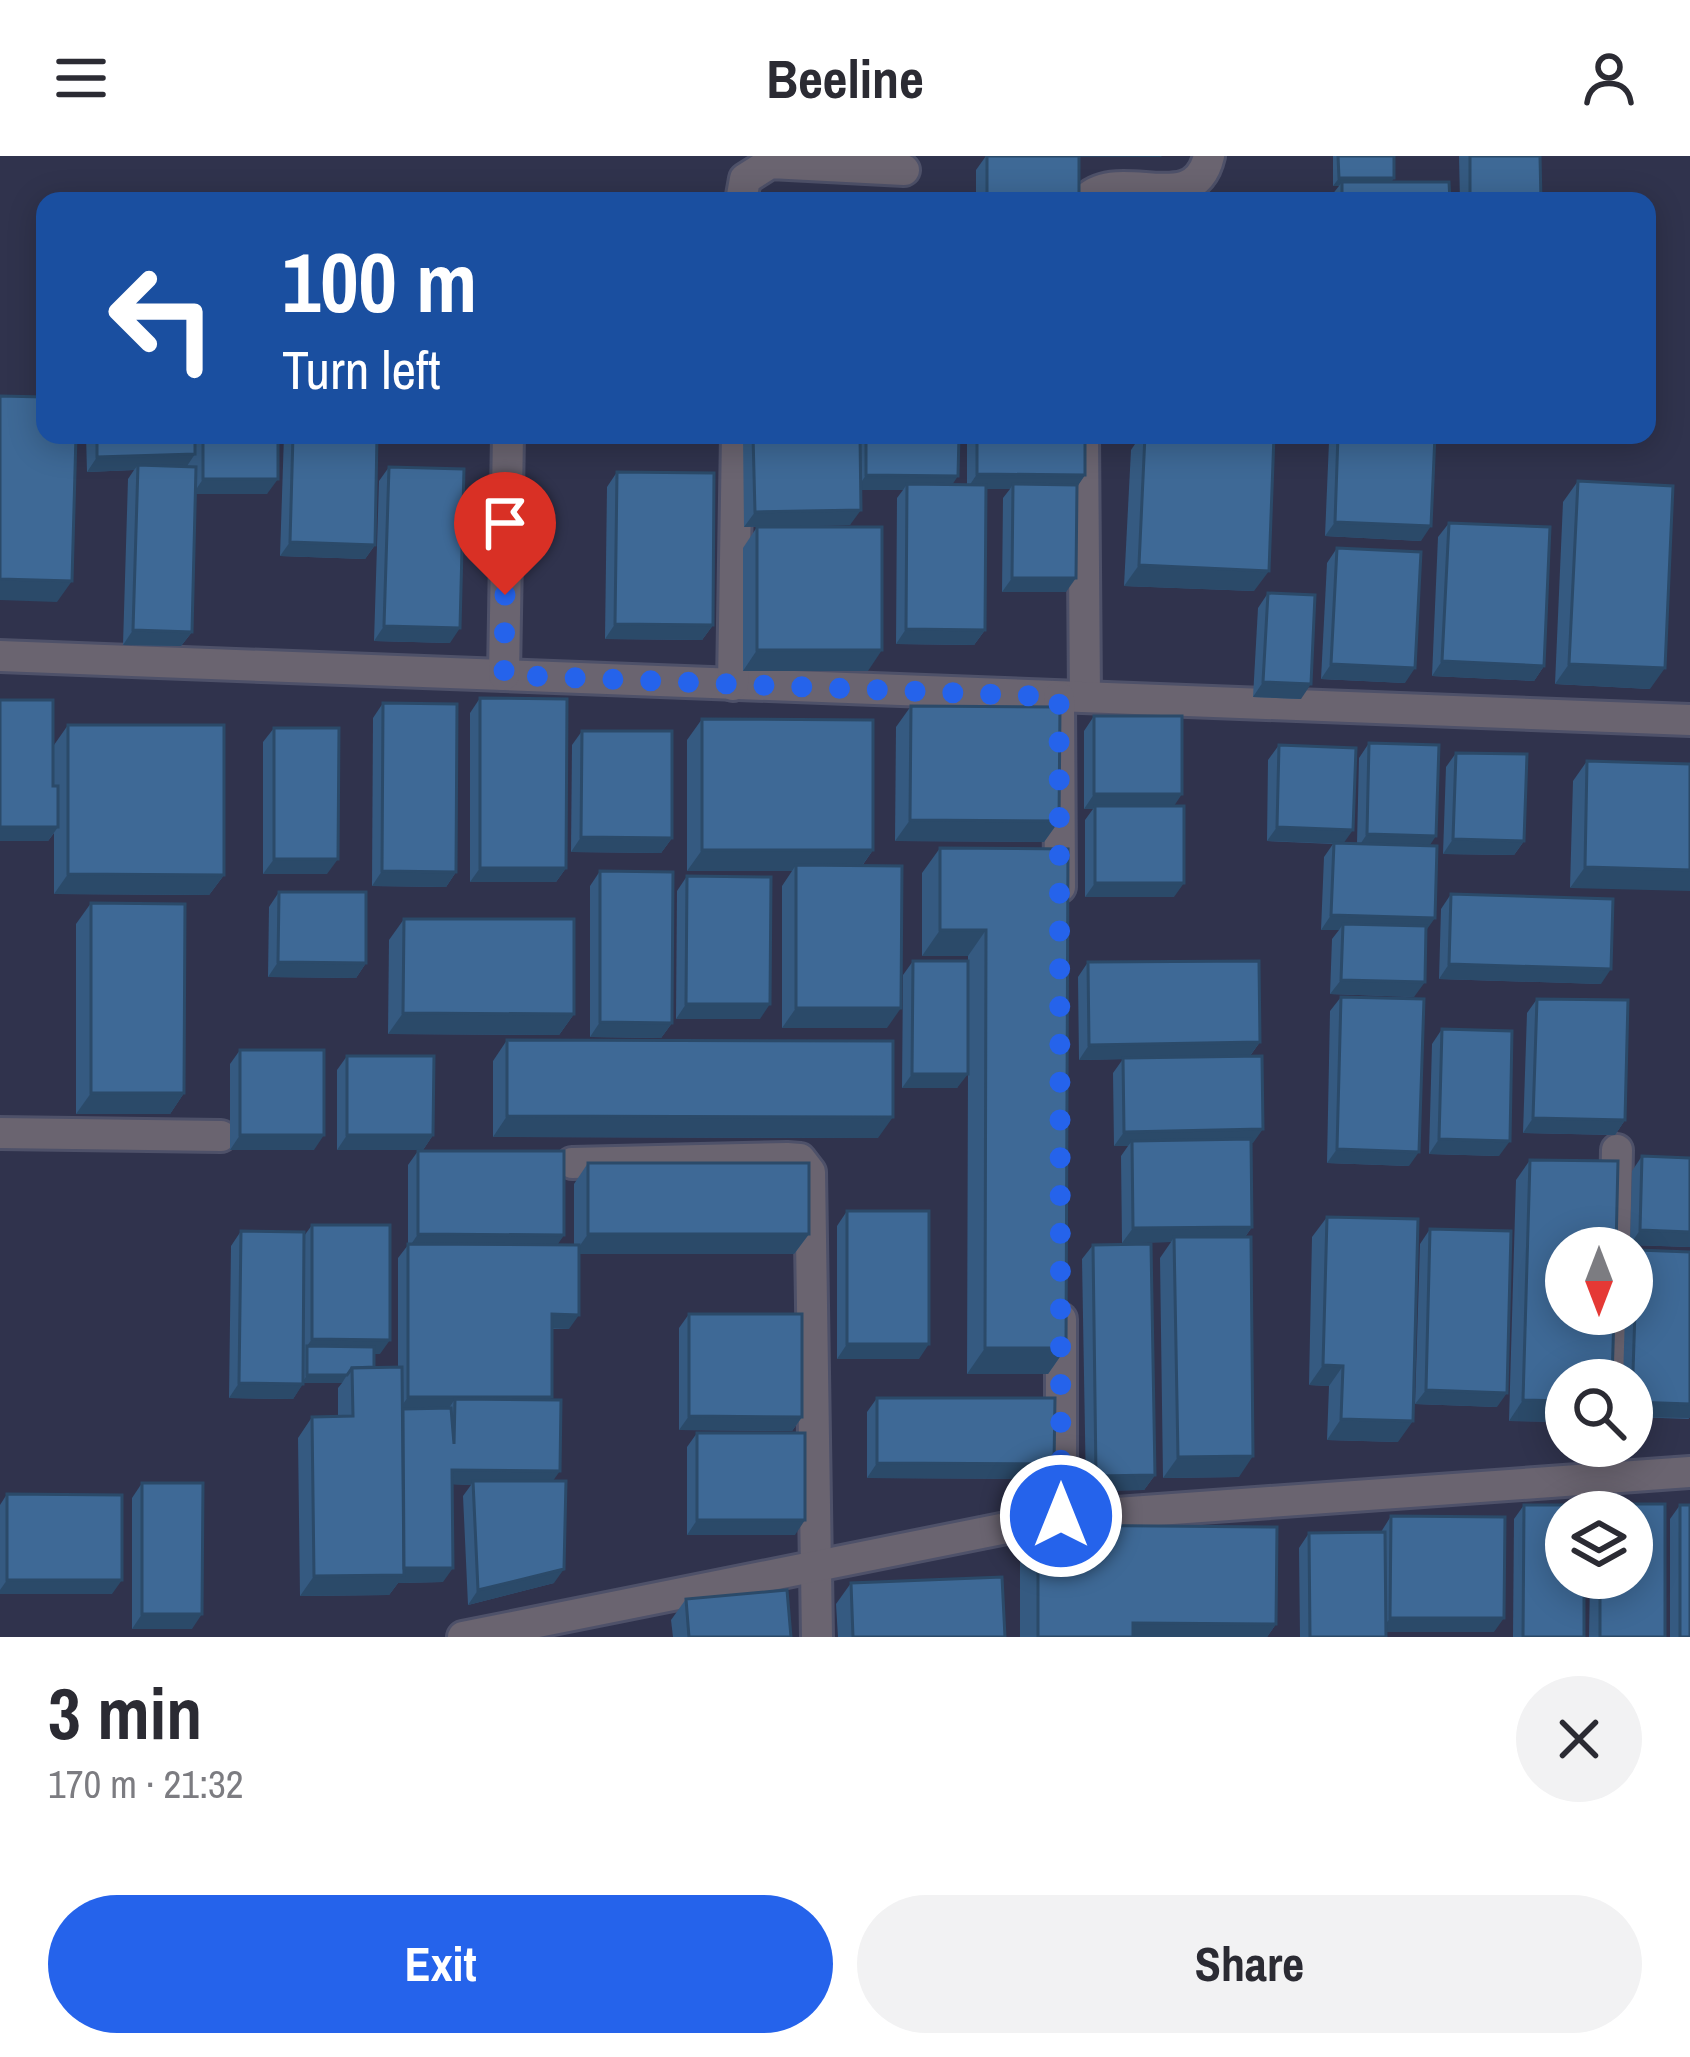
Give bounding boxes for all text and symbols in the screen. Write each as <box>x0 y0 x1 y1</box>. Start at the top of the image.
text: Beeline <box>766 42 924 115</box>
icon: menu <box>48 45 114 111</box>
icon: person <box>1576 45 1642 111</box>
text: 100 m <box>282 225 477 338</box>
icon: left <box>84 240 240 396</box>
text: Turn left <box>282 333 441 406</box>
pin <box>454 472 556 595</box>
icon: arrive <box>472 490 538 556</box>
north arrow <box>1545 1227 1653 1335</box>
map controls <box>1545 1227 1653 1599</box>
button: search <box>1545 1359 1653 1467</box>
position arrow <box>998 1453 1124 1579</box>
button: layers <box>1545 1491 1653 1599</box>
text: 3 min <box>48 1664 202 1761</box>
button: close <box>1516 1676 1642 1802</box>
text: 170 m · 21:32 <box>48 1758 244 1810</box>
button: Exit <box>48 1895 833 2033</box>
button: Share <box>857 1895 1642 2033</box>

